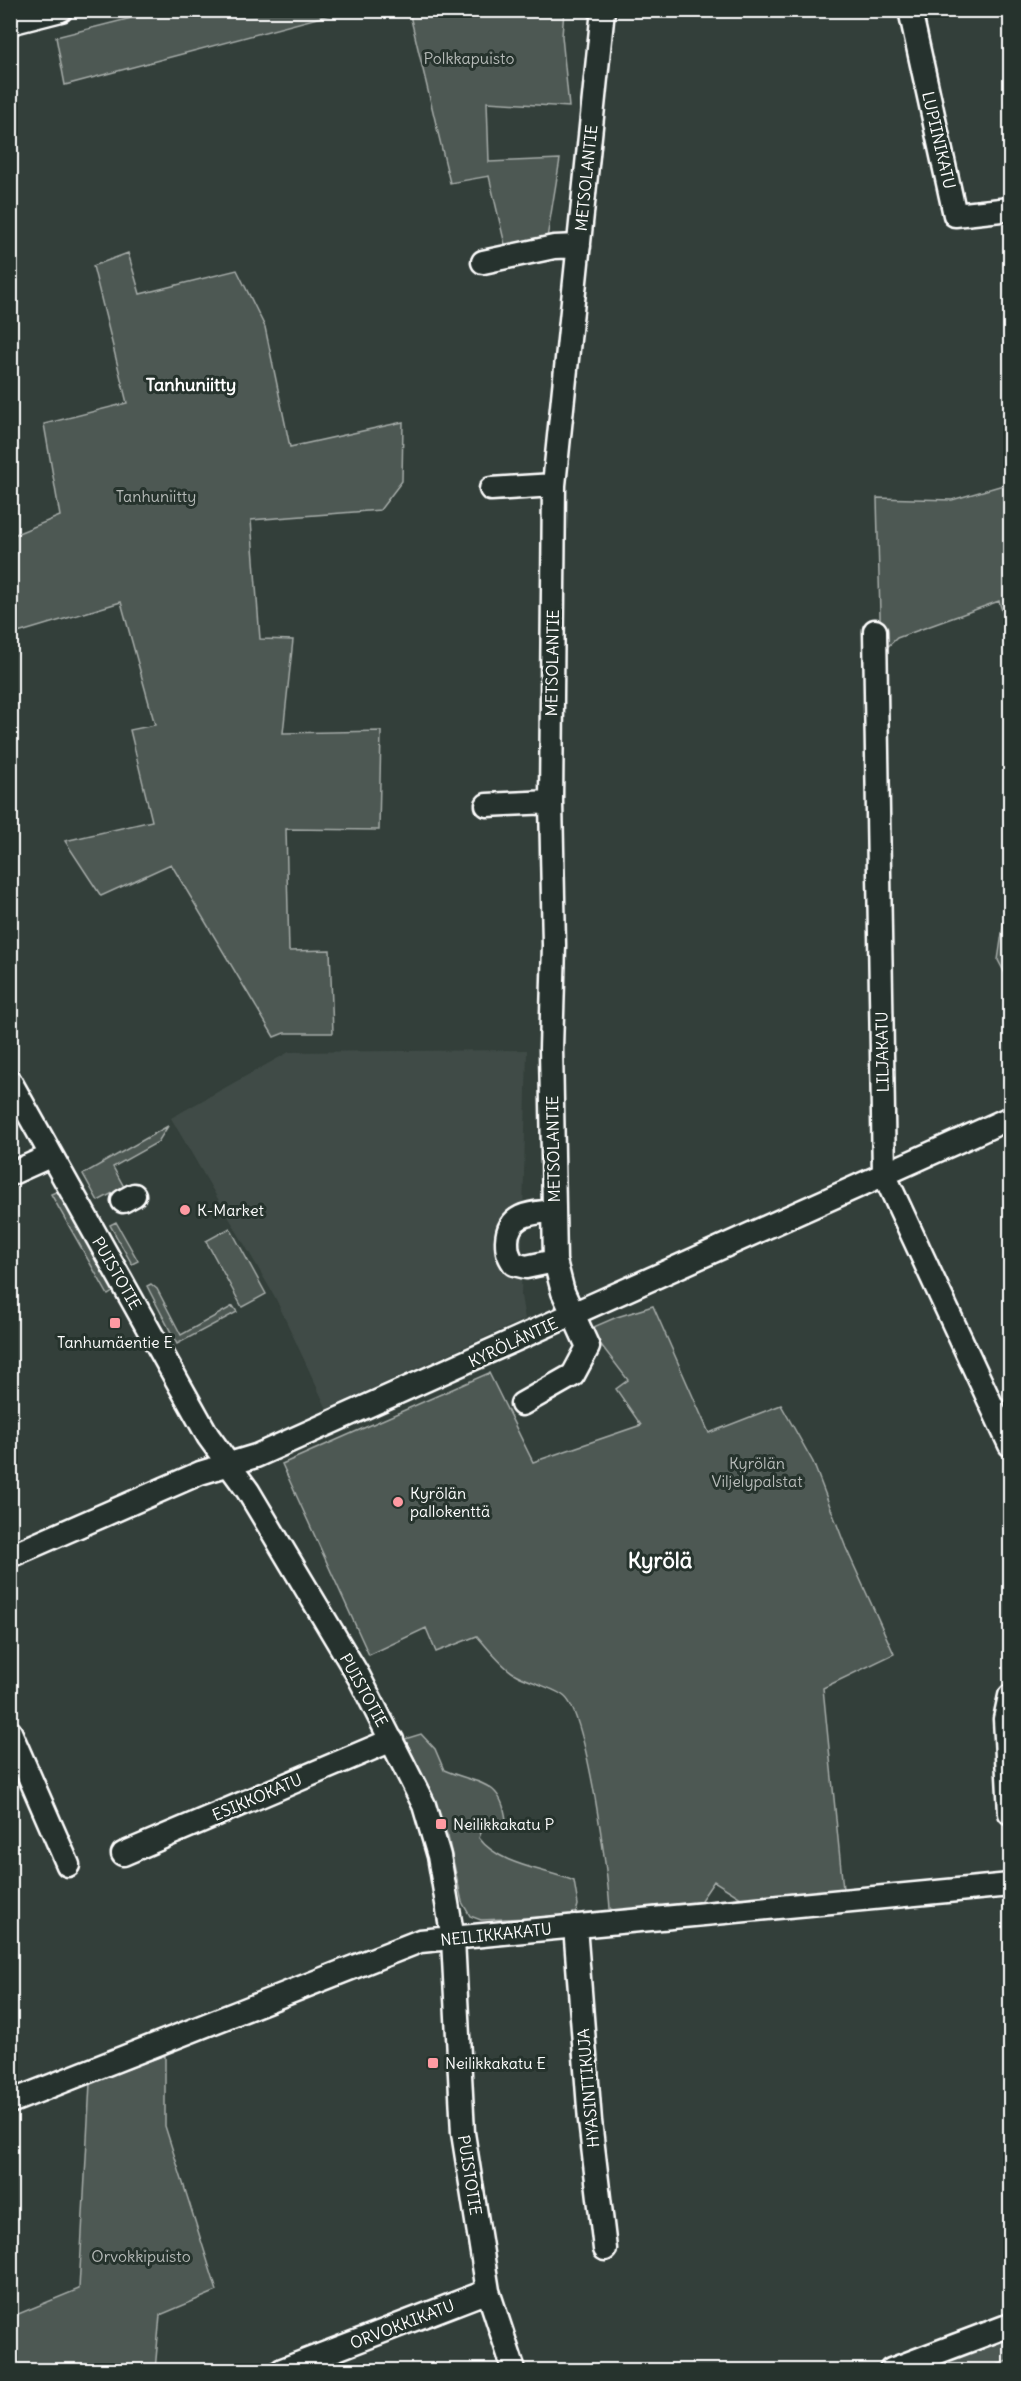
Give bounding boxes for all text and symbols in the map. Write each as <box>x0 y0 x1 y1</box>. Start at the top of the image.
park label: Polkkapuisto <box>424 48 514 68</box>
street label: LUPIINIKATU <box>918 89 960 191</box>
street label: METSOLANTIE <box>570 124 602 232</box>
district label: Tanhuniitty <box>146 373 236 396</box>
park label: Tanhuniitty <box>116 486 196 506</box>
street label: METSOLANTIE <box>541 609 563 717</box>
street label: LILJAKATU <box>871 1011 893 1093</box>
street label: METSOLANTIE <box>542 1095 564 1203</box>
place label: K-Market <box>197 1200 265 1220</box>
marker: K-Market <box>178 1203 192 1217</box>
street label: PUISTOTIE <box>88 1233 146 1313</box>
street label: KYRÖLÄNTIE <box>465 1313 561 1371</box>
marker: Tanhumäentie E <box>108 1316 122 1330</box>
place label: Tanhumäentie E <box>57 1332 173 1352</box>
park label: Kyrölän Viljelypalstat <box>711 1453 803 1491</box>
place label: Kyrölän pallokenttä <box>410 1483 490 1521</box>
marker: Kyrölän pallokenttä <box>391 1495 405 1509</box>
district label: Kyrölä <box>628 1546 693 1574</box>
street label: PUISTOTIE <box>336 1650 392 1730</box>
street label: ESIKKOKATU <box>209 1769 305 1825</box>
place label: Neilikkakatu P <box>453 1814 554 1834</box>
marker: Neilikkakatu P <box>434 1817 448 1831</box>
street label: NEILIKKAKATU <box>439 1918 553 1950</box>
street label: HYASINTTIKUJA <box>573 2028 603 2148</box>
place label: Neilikkakatu E <box>445 2053 546 2073</box>
marker: Neilikkakatu E <box>426 2056 440 2070</box>
street label: PUISTOTIE <box>454 2133 486 2217</box>
park label: Orvokkipuisto <box>91 2246 191 2266</box>
street label: ORVOKKIKATU <box>347 2295 457 2353</box>

